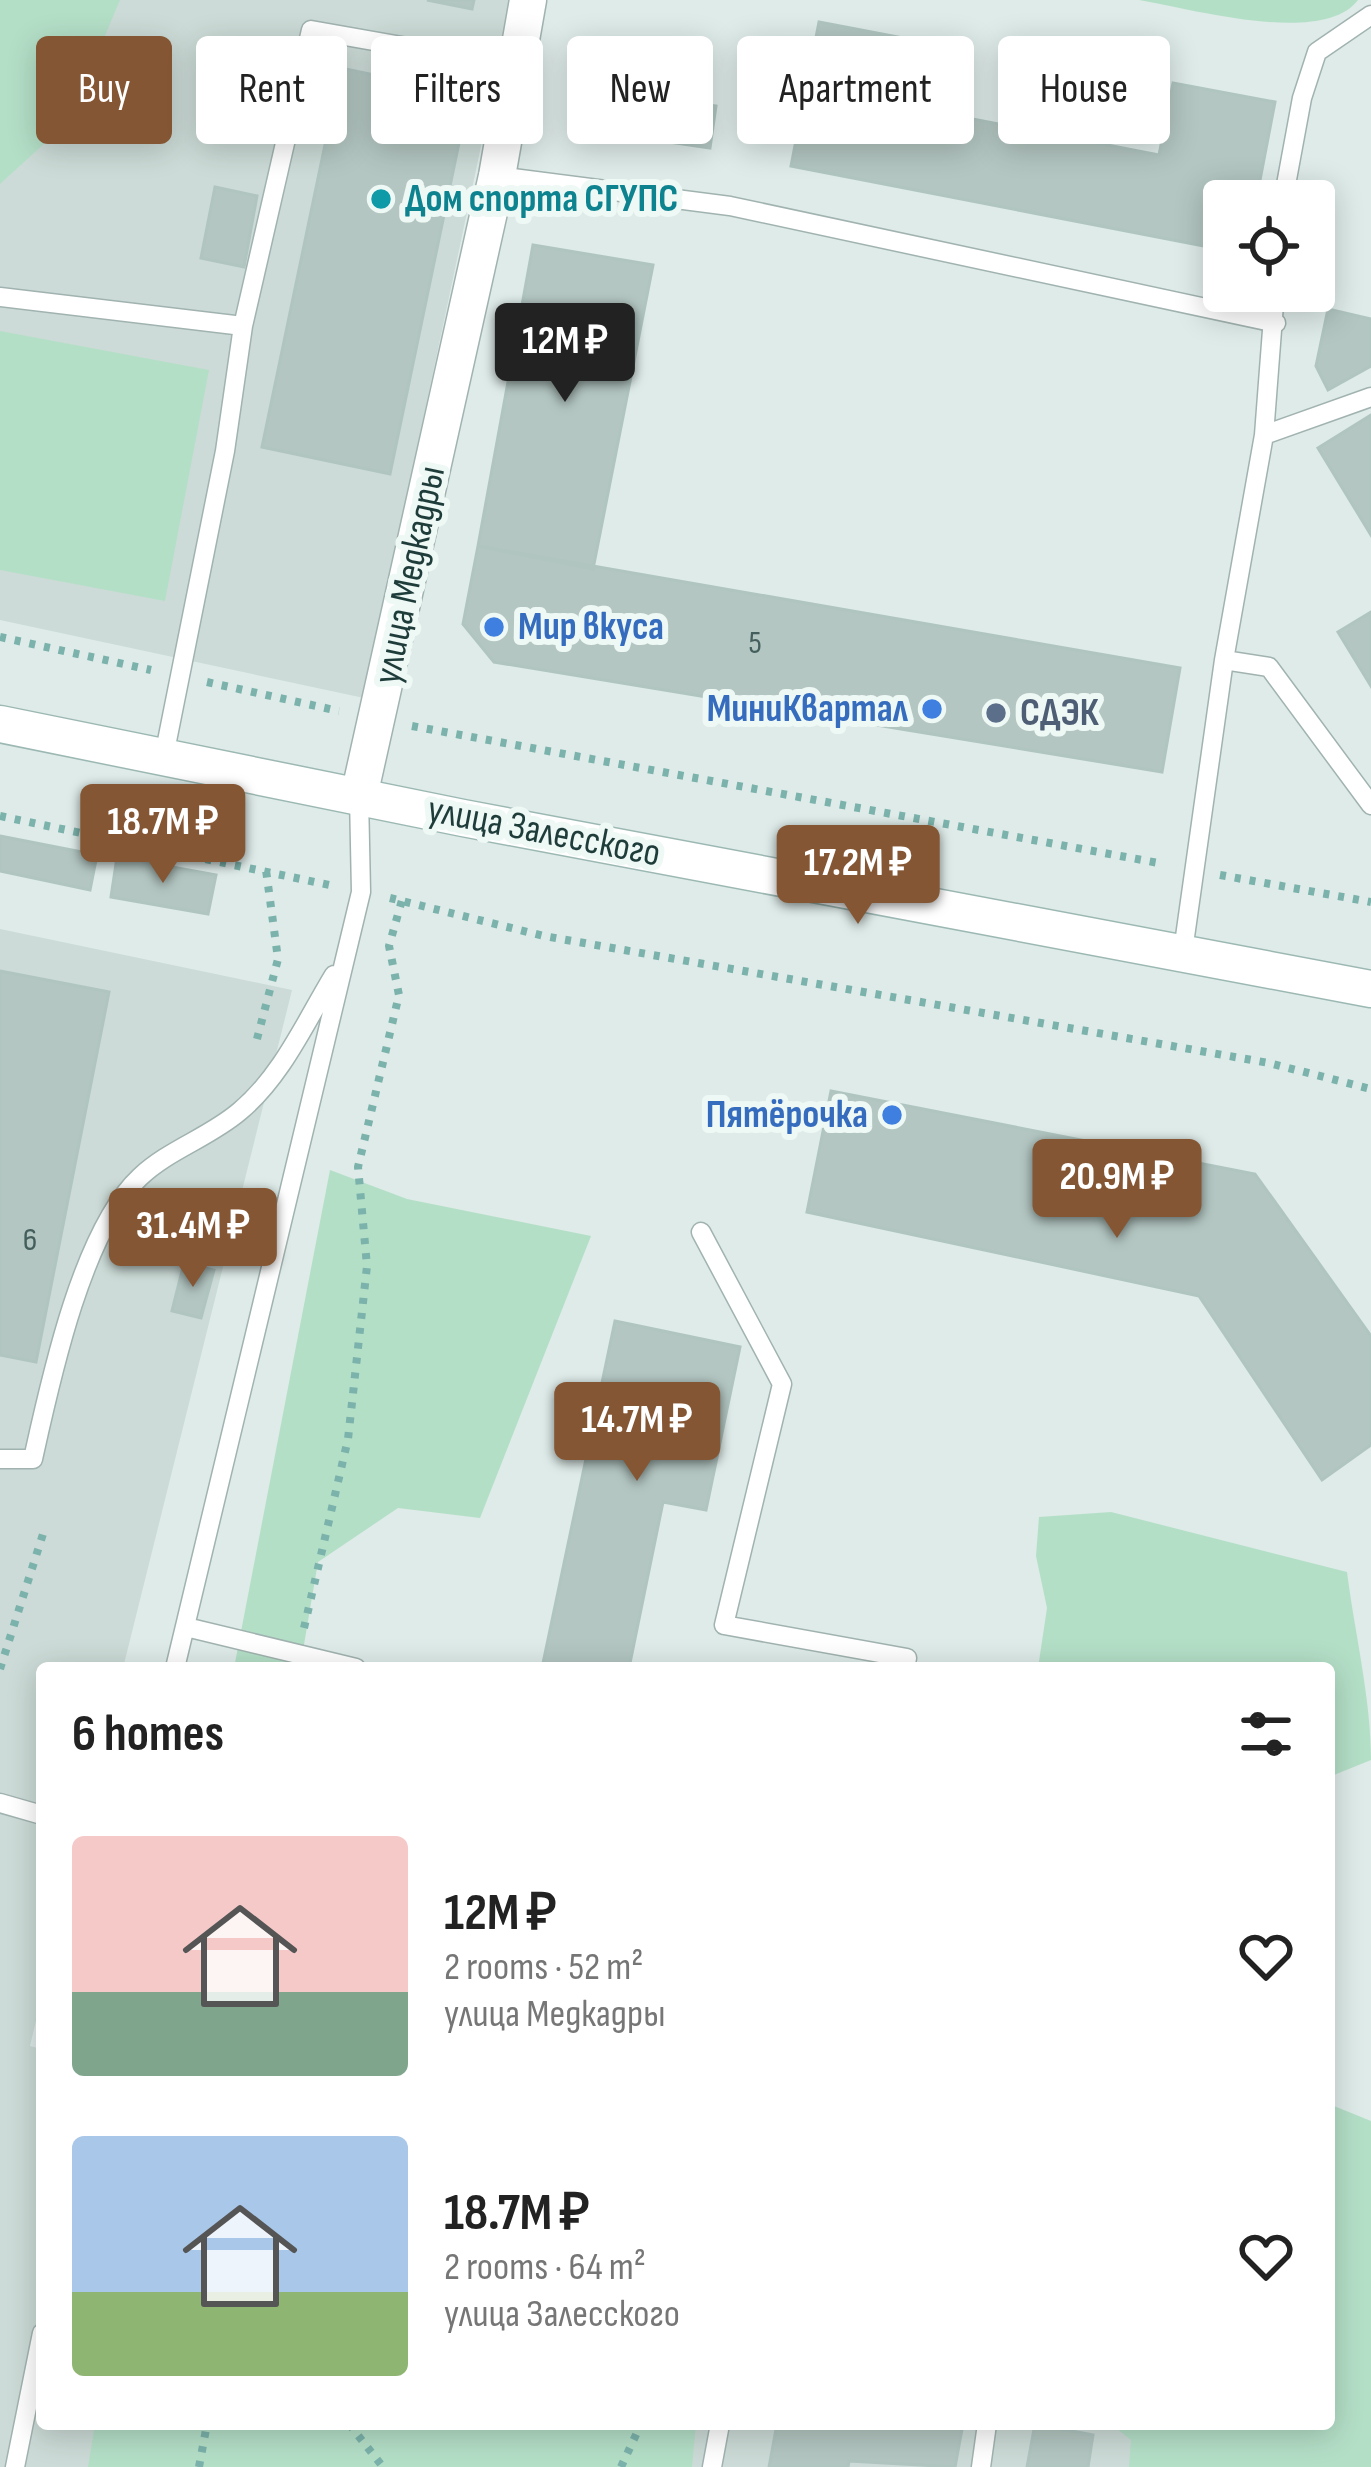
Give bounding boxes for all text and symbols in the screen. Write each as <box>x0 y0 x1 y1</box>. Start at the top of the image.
chip: Buy <box>36 36 172 144</box>
chip: Rent <box>196 36 347 144</box>
chip: Filters <box>371 36 543 144</box>
chip: New <box>567 36 713 144</box>
chip: Apartment <box>737 36 974 144</box>
chip: House <box>998 36 1170 144</box>
place label: Дом спорта СГУПС <box>405 176 678 223</box>
map controls <box>1203 180 1335 312</box>
button: locate <box>1203 180 1335 312</box>
marker: Дом спорта СГУПС <box>368 186 394 212</box>
pin: 12M ₽ <box>481 303 649 405</box>
text: 12M ₽ <box>522 318 608 365</box>
street label: улица Медкадры <box>364 462 456 688</box>
place label: Мир вкуса <box>518 604 664 651</box>
marker: Мир вкуса <box>481 614 507 640</box>
house number: 5 <box>748 623 762 663</box>
place label: МиниКвартал <box>707 686 909 733</box>
place label: СДЭК <box>1020 690 1100 737</box>
marker: МиниКвартал <box>919 696 945 722</box>
marker: СДЭК <box>983 700 1009 726</box>
pin: 18.7M ₽ <box>52 784 274 886</box>
street label: улица Залесского <box>424 786 664 878</box>
text: 18.7M ₽ <box>107 799 219 846</box>
pin: 17.2M ₽ <box>747 825 969 927</box>
text: 17.2M ₽ <box>804 840 912 887</box>
place label: Пятёрочка <box>706 1092 868 1139</box>
marker: Пятёрочка <box>879 1102 905 1128</box>
pin: 20.9M ₽ <box>1006 1139 1228 1241</box>
text: 20.9M ₽ <box>1059 1154 1175 1201</box>
pin: 31.4M ₽ <box>82 1188 304 1290</box>
text: 31.4M ₽ <box>136 1203 250 1250</box>
house number: 6 <box>23 1220 37 1260</box>
pin: 14.7M ₽ <box>526 1382 748 1484</box>
text: 14.7M ₽ <box>581 1397 693 1444</box>
icon: filters <box>1233 1701 1299 1767</box>
text: 6 homes <box>72 1704 224 1765</box>
text: 12M ₽ <box>444 1883 557 1944</box>
icon: home <box>168 1884 312 2028</box>
icon: heart <box>1233 1923 1299 1989</box>
text: 2 rooms · 52 m² <box>444 1944 644 1991</box>
text: улица Медкадры <box>444 1991 665 2038</box>
text: 18.7M ₽ <box>444 2183 590 2244</box>
icon: home <box>168 2184 312 2328</box>
icon: heart <box>1233 2223 1299 2289</box>
text: 2 rooms · 64 m² <box>444 2244 646 2291</box>
text: улица Залесского <box>444 2291 680 2338</box>

